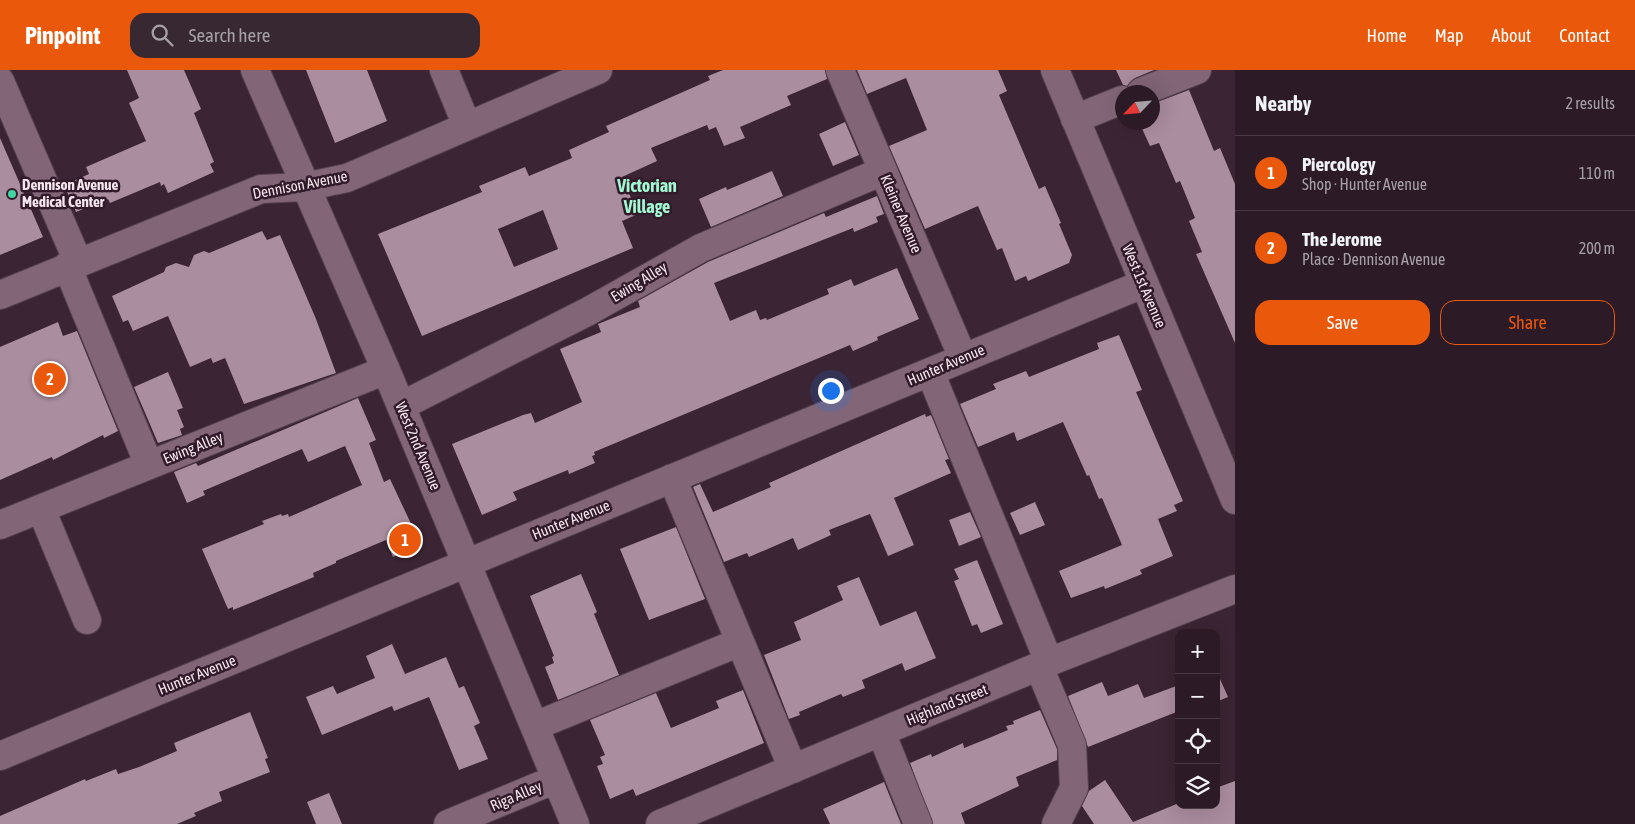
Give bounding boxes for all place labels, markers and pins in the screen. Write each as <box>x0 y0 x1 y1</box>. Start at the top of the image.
place label: Dennison Avenue Medical Center <box>22 176 119 210</box>
marker: Dennison Avenue Medical Center <box>6 188 18 200</box>
pin: 2 <box>34 360 66 398</box>
pin: 1 <box>389 521 421 559</box>

